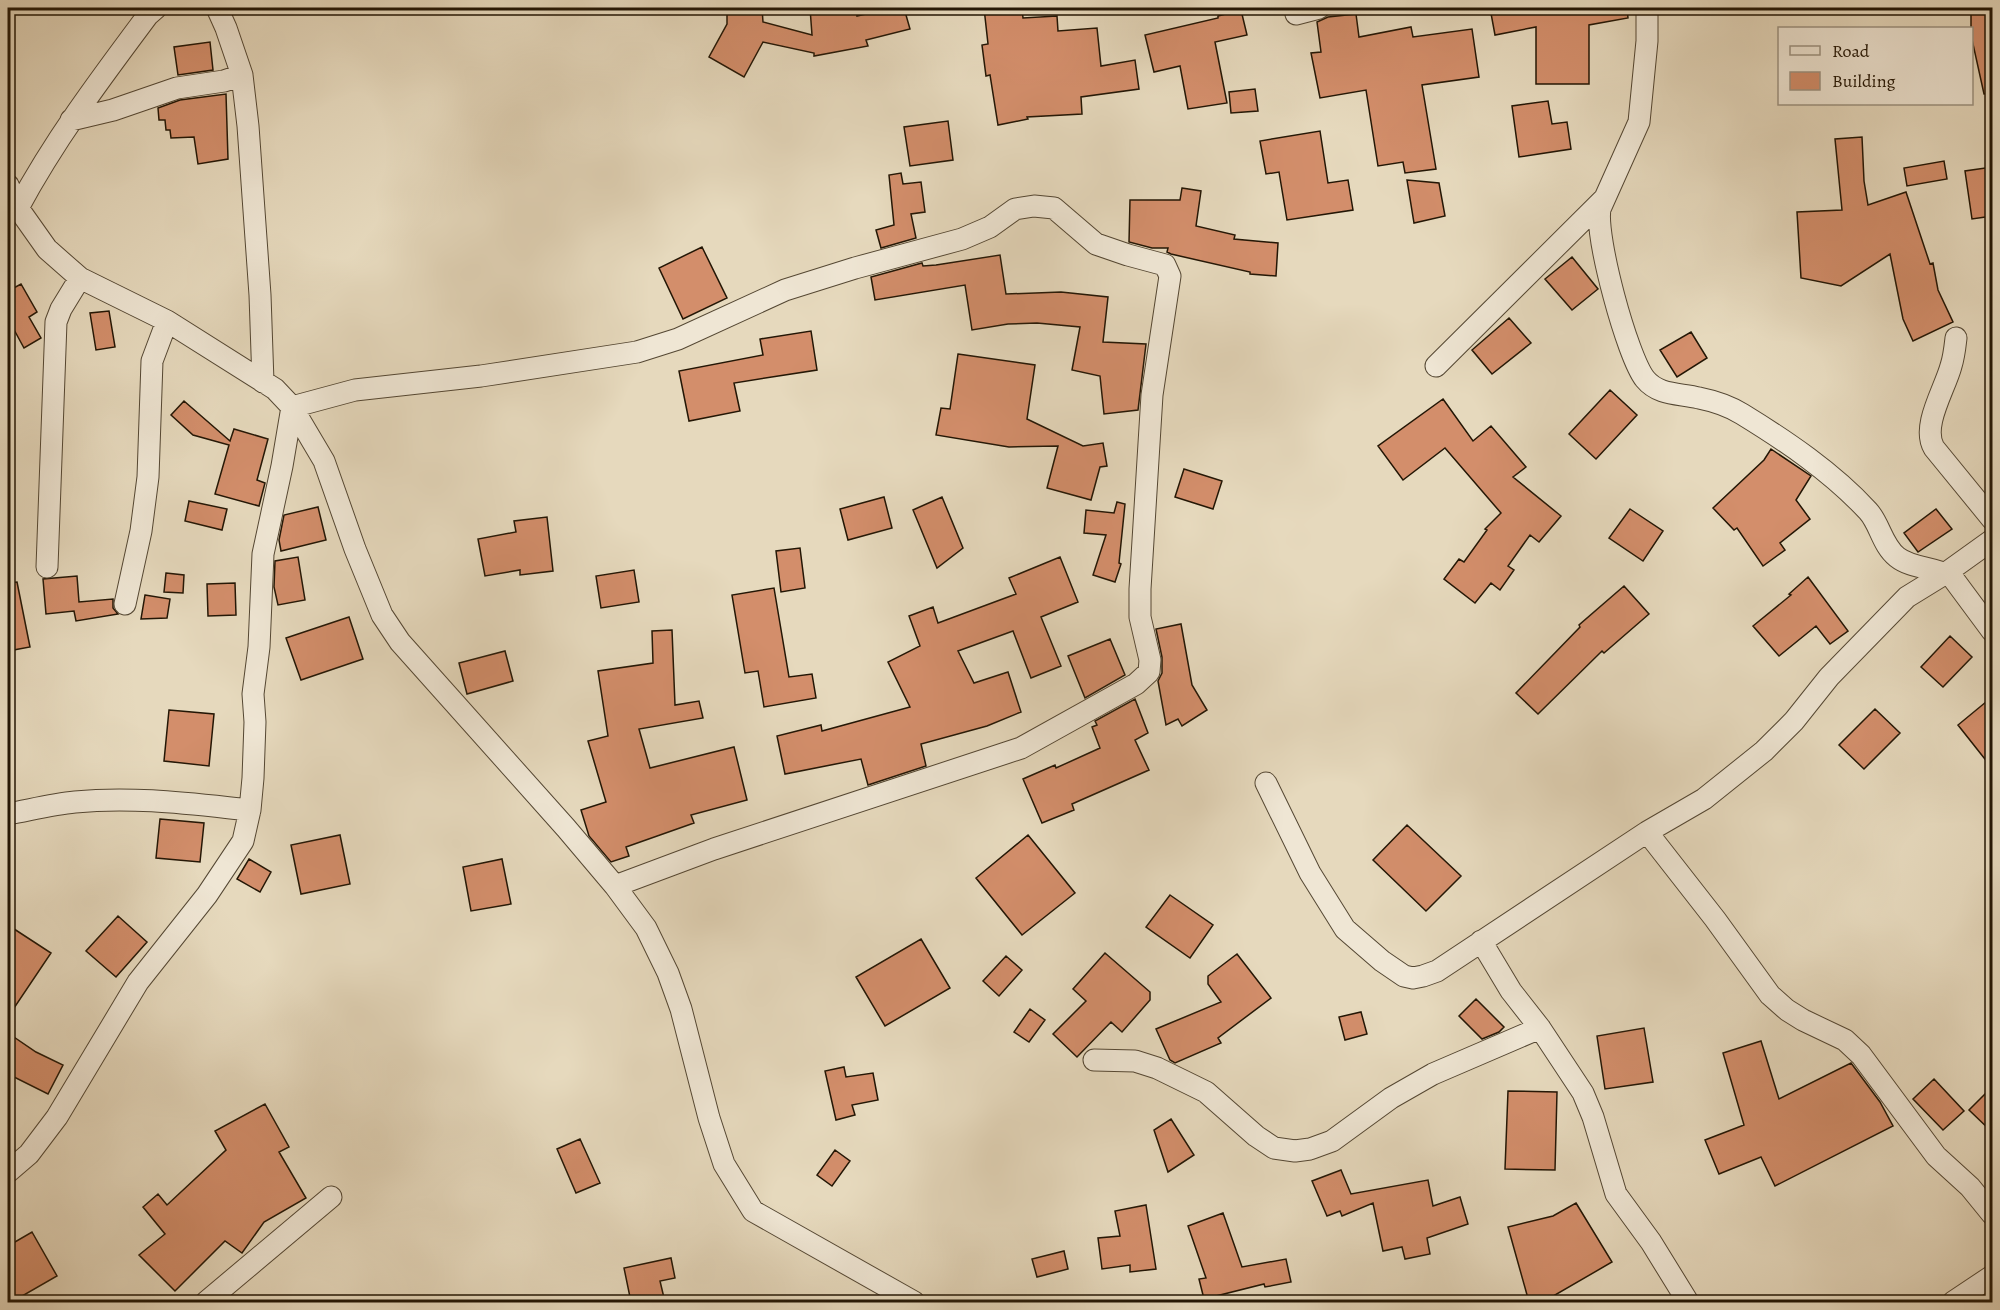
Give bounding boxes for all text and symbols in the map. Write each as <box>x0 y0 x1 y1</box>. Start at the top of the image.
legend <box>1778 27 1973 105</box>
text: Road <box>1832 39 1870 63</box>
text: Building <box>1832 69 1896 93</box>

